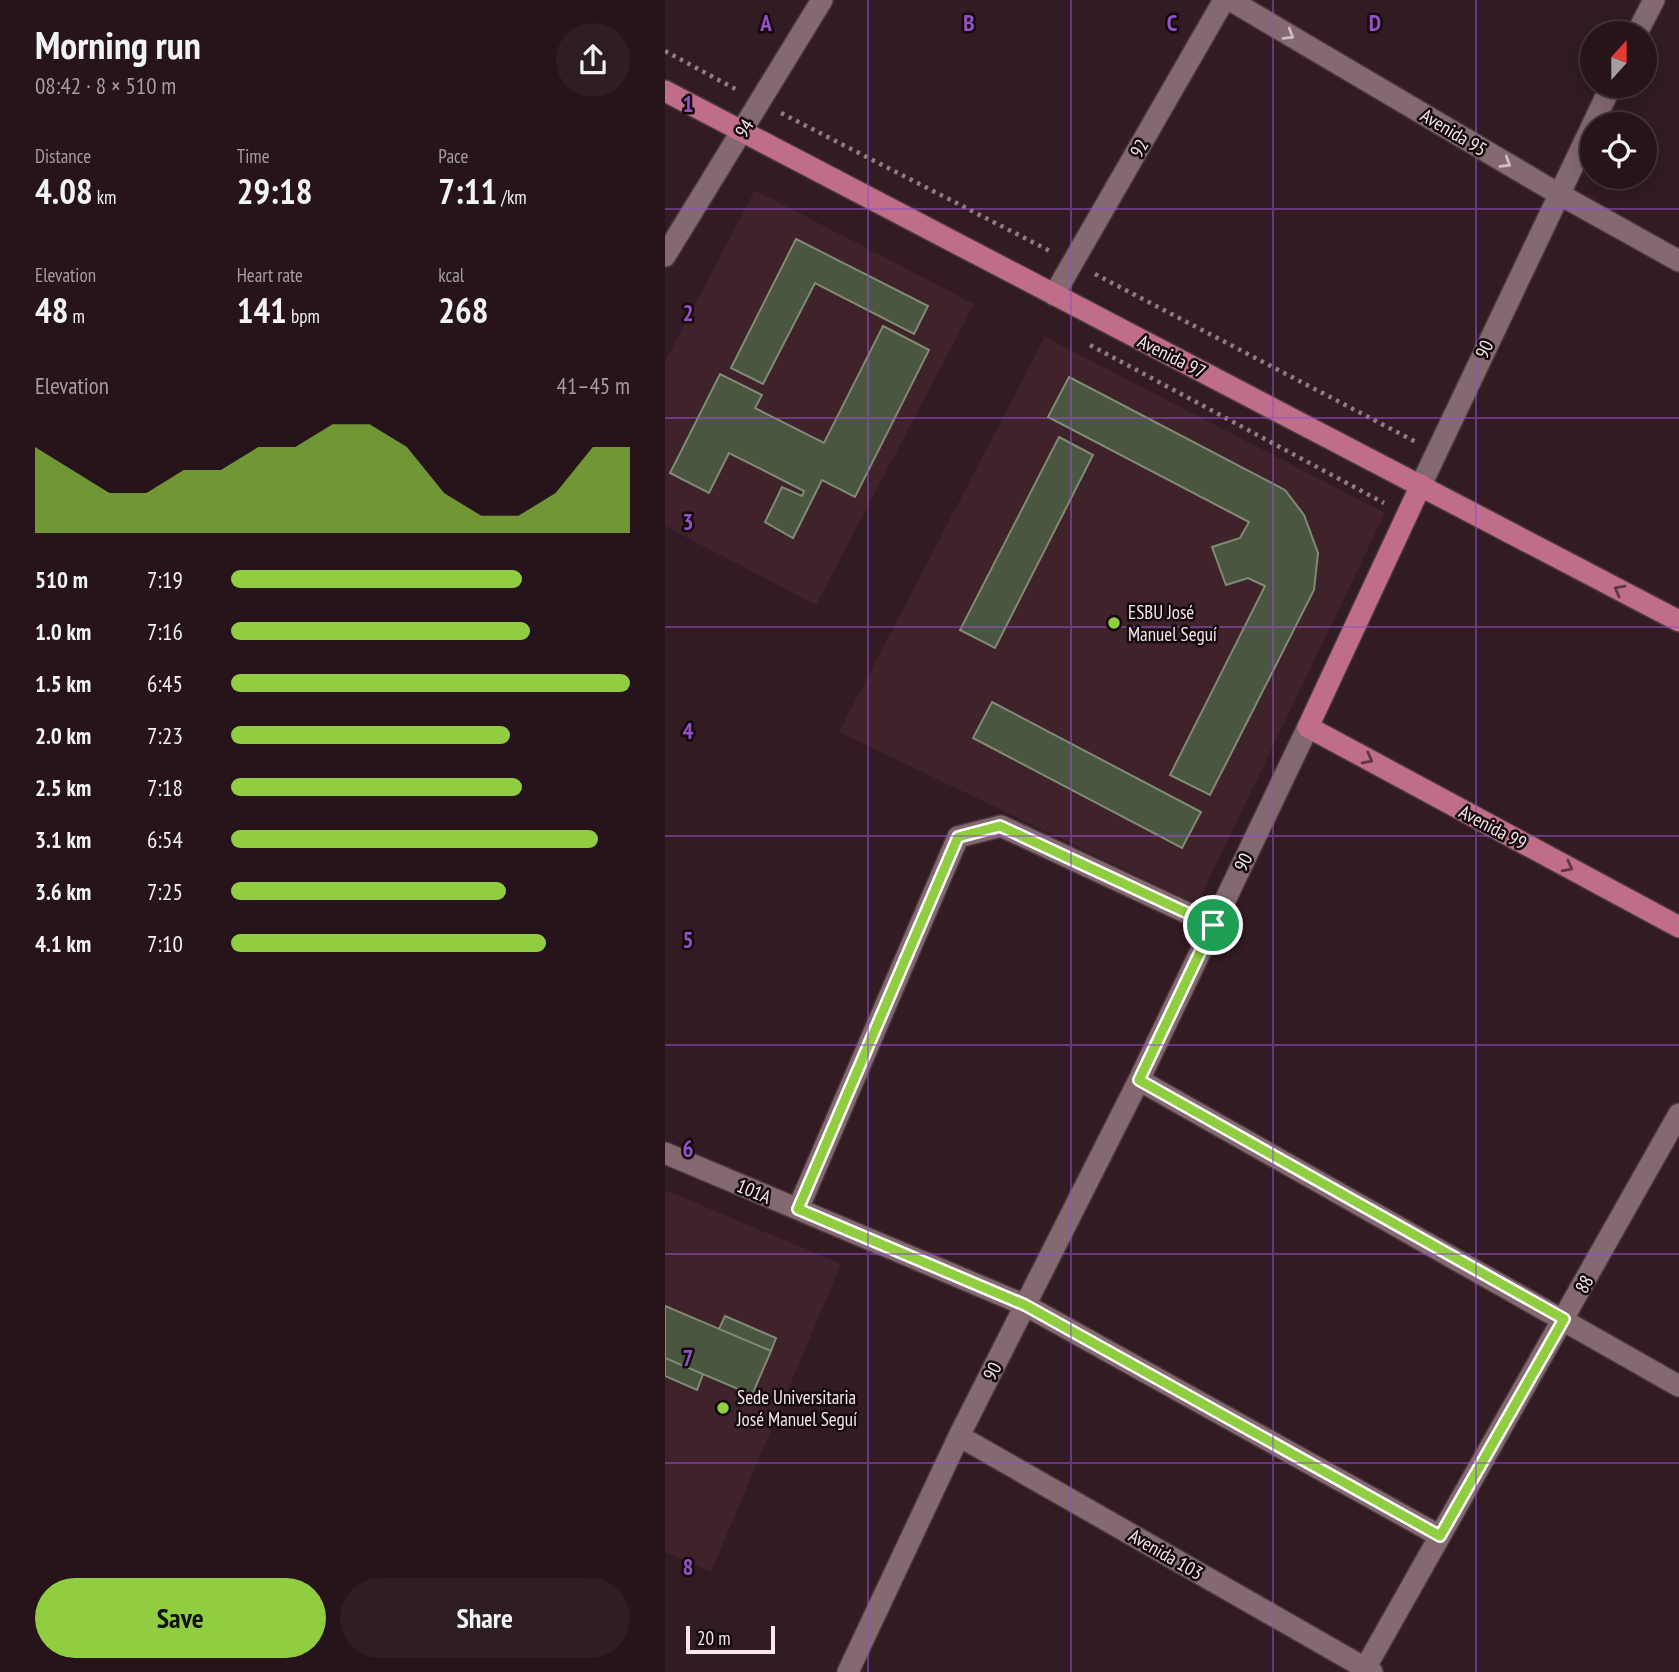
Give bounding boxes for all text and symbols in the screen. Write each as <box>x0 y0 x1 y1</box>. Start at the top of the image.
text: A <box>759 8 772 37</box>
text: B <box>963 8 975 37</box>
text: C <box>1167 8 1178 37</box>
text: D <box>1369 8 1381 37</box>
text: Morning run <box>35 20 201 69</box>
north arrow <box>1580 21 1657 98</box>
map controls <box>1580 21 1657 189</box>
button: share <box>556 23 630 97</box>
one-way arrow <box>1282 26 1295 39</box>
text: 08:42 · 8 × 510 m <box>35 71 176 100</box>
text: 1 <box>683 89 694 118</box>
street label: Avenida 95 <box>1417 103 1491 161</box>
button: locate <box>1580 112 1657 189</box>
street label: 94 <box>729 114 759 142</box>
street label: 92 <box>1124 135 1154 161</box>
text: Distance <box>35 144 91 168</box>
text: Time <box>237 144 270 168</box>
text: Pace <box>438 144 468 168</box>
one-way arrow <box>1499 155 1512 168</box>
text: 4.08 <box>35 168 93 214</box>
text: 29:18 <box>237 168 312 214</box>
text: 7:11 <box>438 168 497 214</box>
text: km <box>93 185 116 209</box>
text: /km <box>497 185 527 209</box>
text: Elevation <box>35 263 96 287</box>
text: Heart rate <box>237 263 303 287</box>
text: kcal <box>438 263 464 287</box>
text: 48 <box>35 287 68 333</box>
text: 141 <box>237 287 287 333</box>
text: 268 <box>438 287 489 333</box>
text: 2 <box>683 298 694 327</box>
text: m <box>68 304 85 328</box>
text: bpm <box>287 304 320 328</box>
street label: Avenida 97 <box>1134 329 1210 383</box>
street label: 90 <box>1470 336 1498 362</box>
text: Elevation <box>35 371 109 400</box>
text: 41–45 m <box>557 371 630 400</box>
text: 3 <box>683 507 694 536</box>
text: 510 m <box>35 565 88 594</box>
text: 7:19 <box>147 565 183 594</box>
one-way arrow <box>1613 584 1626 598</box>
place label: ESBU José Manuel Seguí <box>1128 600 1217 646</box>
marker: ESBU José Manuel Seguí <box>1106 615 1122 631</box>
text: 1.0 km <box>35 617 91 646</box>
text: 7:16 <box>147 617 183 646</box>
text: 1.5 km <box>35 669 91 698</box>
text: 6:45 <box>147 669 183 698</box>
text: 4 <box>683 716 694 745</box>
text: 2.0 km <box>35 721 91 750</box>
text: 7:23 <box>147 721 183 750</box>
one-way arrow <box>1361 751 1373 765</box>
text: 2.5 km <box>35 773 91 802</box>
text: 7:18 <box>147 773 183 802</box>
street label: Avenida 99 <box>1455 799 1531 855</box>
text: 3.1 km <box>35 825 91 854</box>
text: 6:54 <box>147 825 183 854</box>
street label: 90 <box>1228 849 1258 875</box>
one-way arrow <box>1561 859 1573 873</box>
text: 3.6 km <box>35 877 91 906</box>
text: 7:25 <box>147 877 183 906</box>
pin <box>1183 895 1243 955</box>
icon: arrive <box>1194 906 1232 944</box>
text: 5 <box>683 925 694 954</box>
text: 4.1 km <box>35 929 91 958</box>
text: 7:10 <box>147 929 183 958</box>
text: 6 <box>683 1134 694 1163</box>
street label: 101A <box>733 1173 775 1209</box>
street label: 88 <box>1569 1271 1599 1297</box>
text: 7 <box>683 1343 694 1372</box>
street label: 90 <box>977 1358 1007 1384</box>
place label: Sede Universitaria José Manuel Seguí <box>736 1385 857 1431</box>
marker: Sede Universitaria José Manuel Seguí <box>715 1400 731 1416</box>
street label: Avenida 103 <box>1125 1523 1207 1585</box>
text: 8 <box>683 1552 694 1581</box>
button: Save <box>35 1578 326 1658</box>
button: Share <box>340 1578 630 1658</box>
scale bar <box>686 1623 775 1655</box>
text: 20 m <box>697 1626 731 1650</box>

